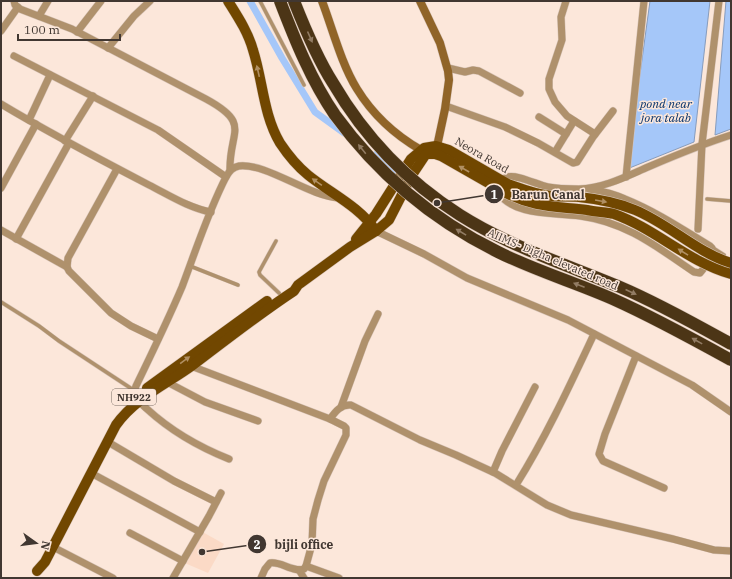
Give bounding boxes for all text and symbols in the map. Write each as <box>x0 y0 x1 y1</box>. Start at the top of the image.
scale bar <box>18 16 120 42</box>
text: 100 m <box>24 22 60 37</box>
one-way arrow <box>307 31 313 43</box>
one-way arrow <box>255 65 261 77</box>
water label: pond near jora talab <box>638 96 693 125</box>
street label: Neora Road <box>452 134 512 176</box>
one-way arrow <box>357 143 366 154</box>
one-way arrow <box>458 166 470 173</box>
one-way arrow <box>312 178 323 186</box>
callout: Barun Canal <box>484 182 593 206</box>
text: 1 <box>490 187 498 202</box>
text: Barun Canal <box>511 187 585 202</box>
one-way arrow <box>595 198 607 204</box>
street label: AIIMS- Digha elevated road <box>486 225 621 293</box>
one-way arrow <box>455 228 467 235</box>
one-way arrow <box>677 248 689 255</box>
one-way arrow <box>573 282 585 288</box>
one-way arrow <box>625 289 636 295</box>
one-way arrow <box>691 337 703 344</box>
one-way arrow <box>180 356 190 364</box>
road number: NH922 <box>112 389 156 405</box>
north arrow <box>16 523 56 563</box>
callout: bijli office <box>247 532 341 556</box>
text: 2 <box>253 537 261 552</box>
text: bijli office <box>275 537 334 552</box>
text: N <box>38 540 54 552</box>

